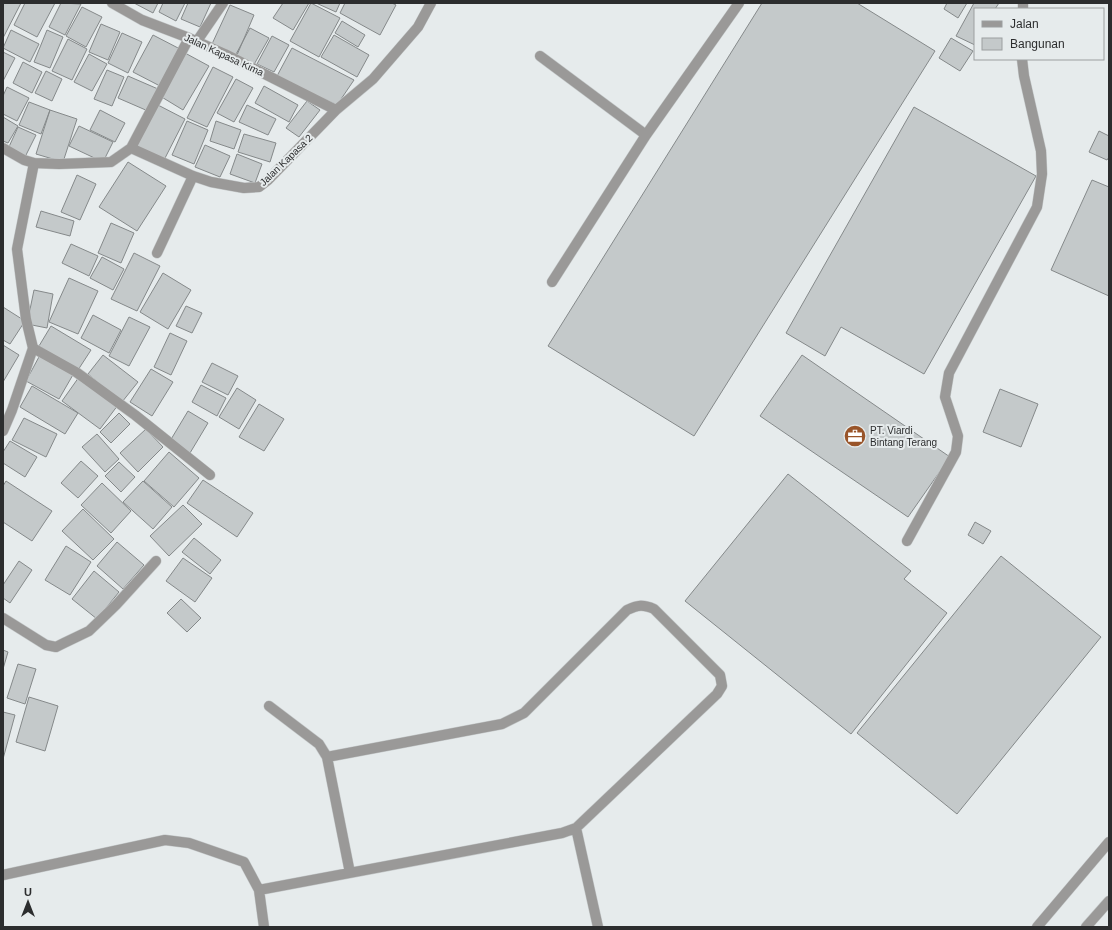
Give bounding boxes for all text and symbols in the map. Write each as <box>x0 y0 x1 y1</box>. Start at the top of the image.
legend <box>974 8 1104 60</box>
text: Jalan <box>1010 17 1039 31</box>
street label: Jalan Kapasa Kima <box>183 32 266 78</box>
text: Bangunan <box>1010 37 1065 51</box>
street label: Jalan Kapasa 2 <box>257 132 315 188</box>
office icon: PT. Viardi Bintang Terang <box>842 423 868 449</box>
place label: PT. Viardi Bintang Terang <box>870 425 937 448</box>
north arrow <box>8 882 48 922</box>
text: U <box>24 886 32 898</box>

